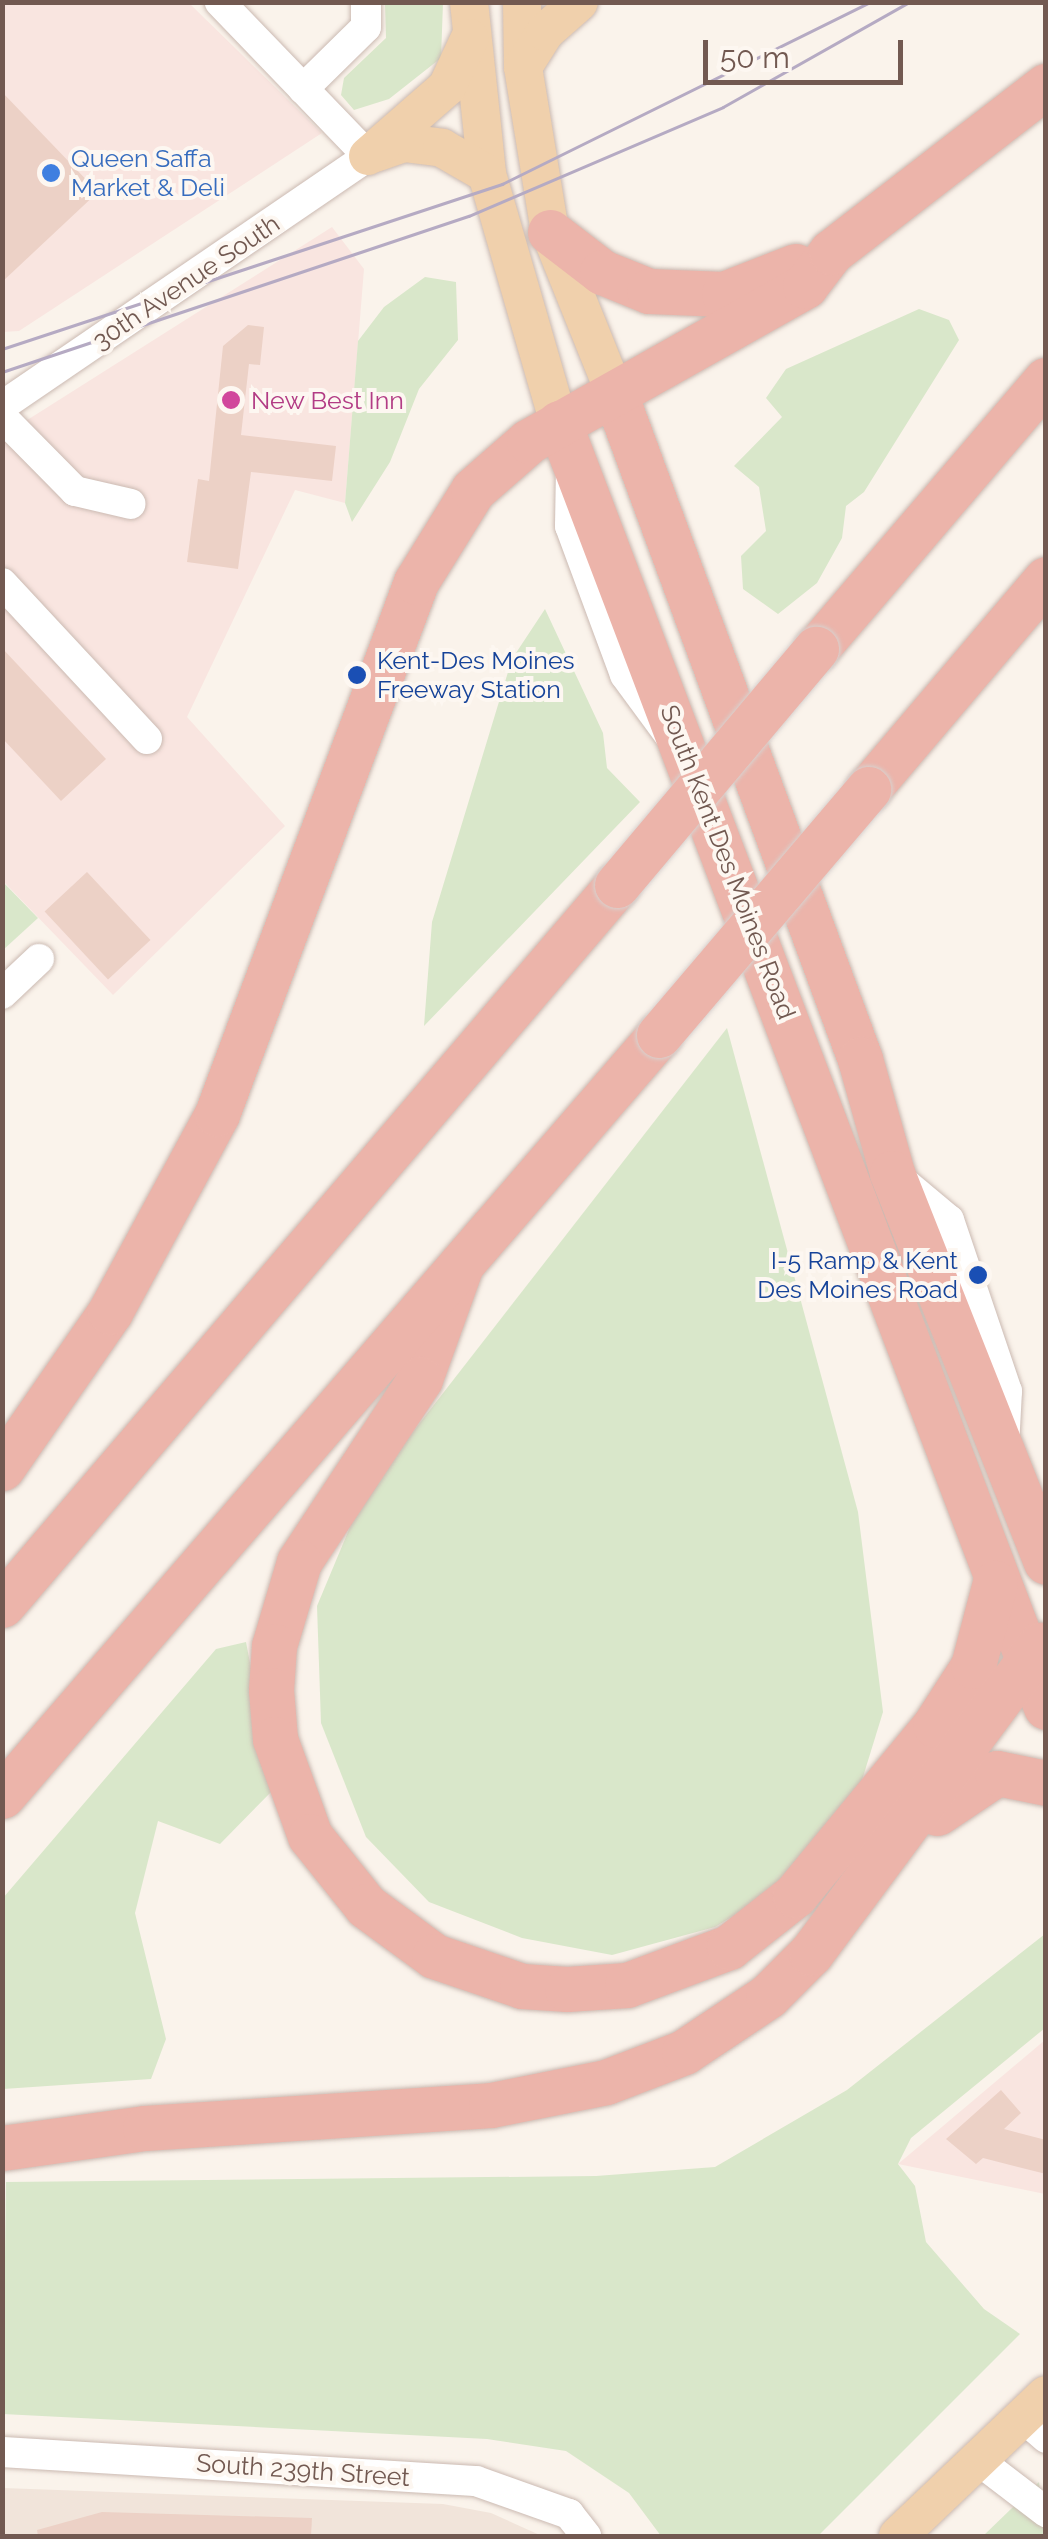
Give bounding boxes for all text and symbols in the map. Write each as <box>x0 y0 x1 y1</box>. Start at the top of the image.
scale bar <box>708 20 908 82</box>
text: 50 m <box>720 40 790 75</box>
place label: Queen Saffa Market & Deli <box>71 144 225 203</box>
marker: Queen Saffa Market & Deli <box>40 162 62 184</box>
street label: 30th Avenue South <box>86 208 286 356</box>
place label: New Best Inn <box>251 385 405 415</box>
marker: New Best Inn <box>220 389 242 411</box>
place label: Kent-Des Moines Freeway Station <box>377 646 575 705</box>
marker: Kent-Des Moines Freeway Station <box>346 664 368 686</box>
street label: South Kent Des Moines Road <box>654 701 802 1023</box>
place label: I-5 Ramp & Kent Des Moines Road <box>757 1246 958 1305</box>
marker: I-5 Ramp & Kent Des Moines Road <box>967 1264 989 1286</box>
street label: South 239th Street <box>195 2448 411 2492</box>

